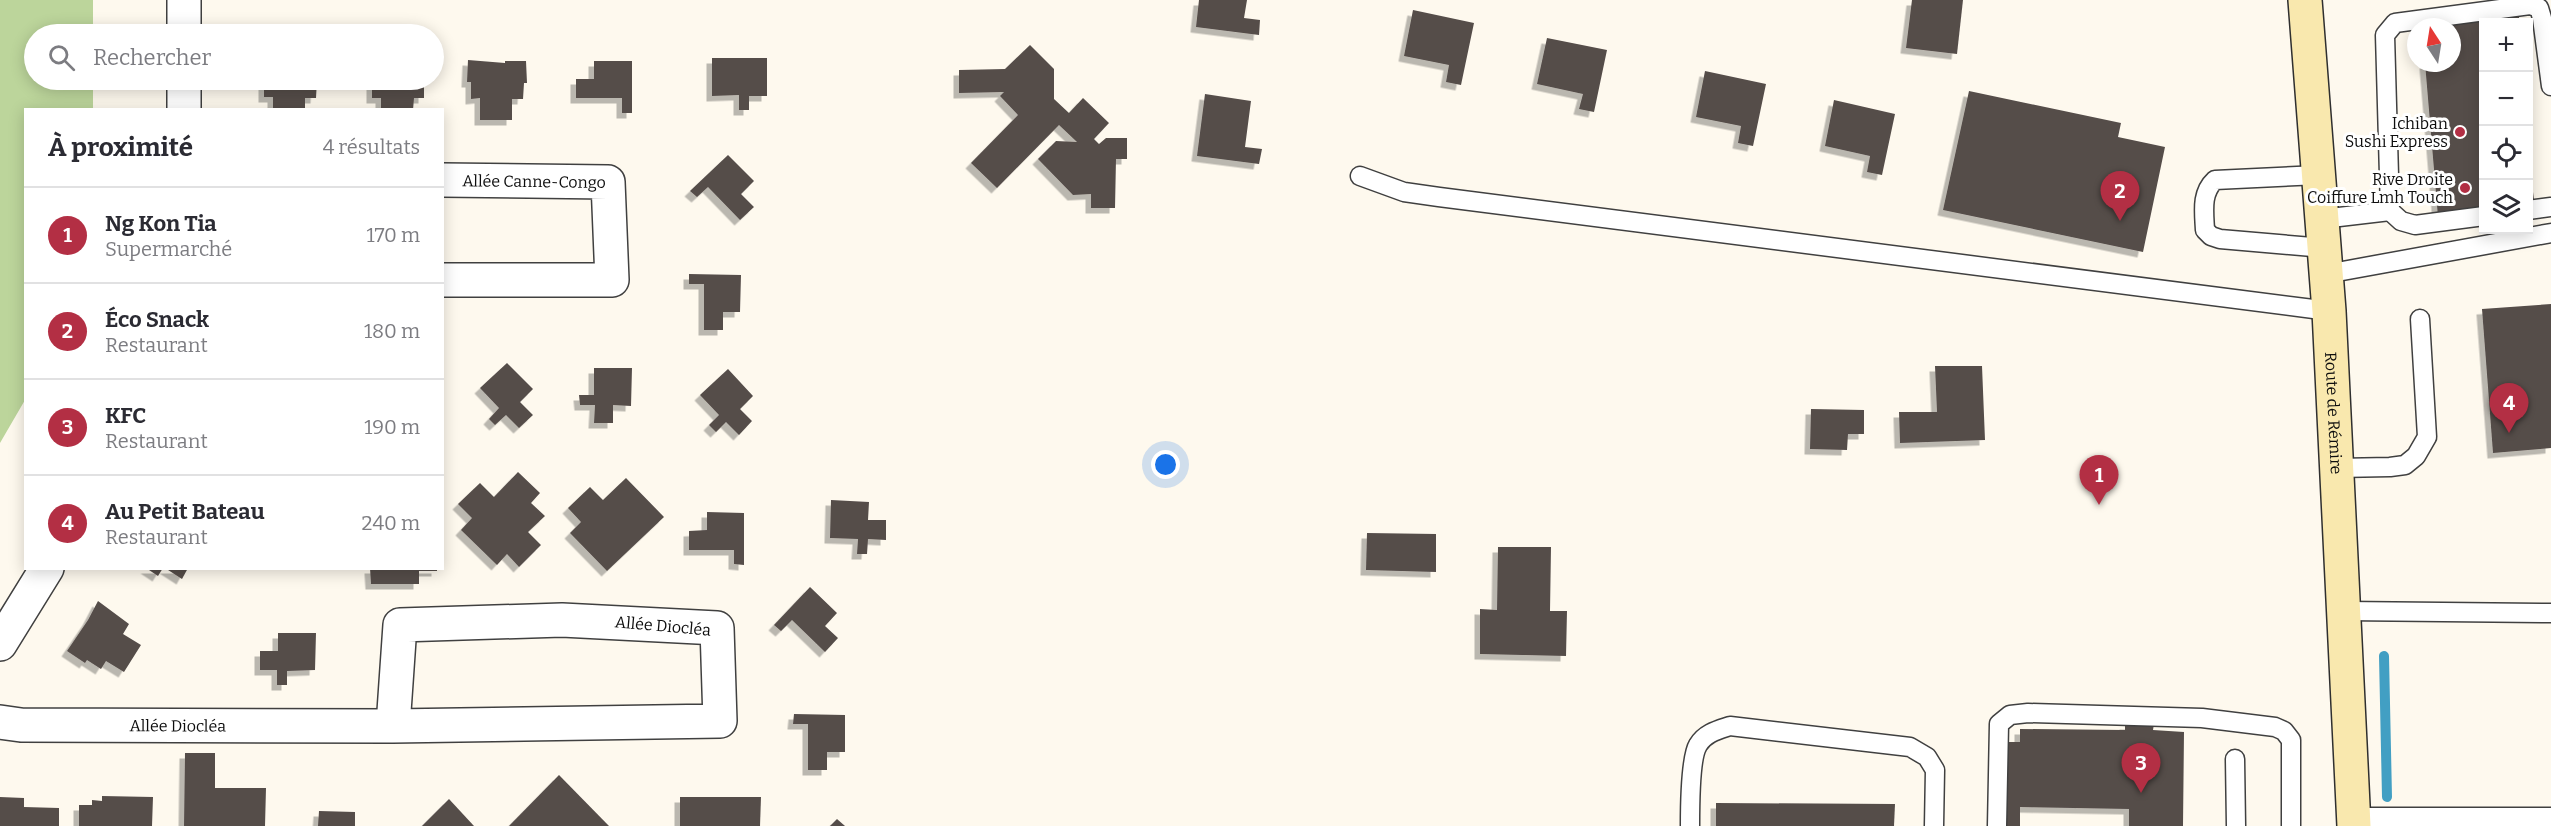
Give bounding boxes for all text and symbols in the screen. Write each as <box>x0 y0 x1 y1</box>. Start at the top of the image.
north arrow <box>2407 18 2461 72</box>
map controls <box>2479 18 2533 234</box>
button: + <box>2479 18 2533 72</box>
search box <box>24 24 444 90</box>
icon: search <box>45 41 78 74</box>
text: Rechercher <box>93 44 211 71</box>
button: − <box>2479 72 2533 126</box>
place label: Ichiban Sushi Express <box>2345 114 2448 151</box>
marker: Ichiban Sushi Express <box>2453 125 2467 139</box>
button: locate <box>2479 126 2533 180</box>
text: À proximité <box>48 132 193 163</box>
text: 4 résultats <box>323 135 420 159</box>
place label: Rive Droite Coiffure Lmh Touch <box>2307 170 2453 207</box>
street label: Allée Canne-Congo <box>462 171 606 191</box>
pin: 2 <box>2100 172 2140 221</box>
button: layers <box>2479 180 2533 234</box>
marker: Rive Droite Coiffure Lmh Touch <box>2458 181 2472 195</box>
text: Ng Kon Tia <box>105 210 217 237</box>
text: 1 <box>63 223 72 247</box>
text: 170 m <box>367 223 420 247</box>
text: Supermarché <box>105 237 232 261</box>
text: Éco Snack <box>105 306 209 333</box>
text: 2 <box>62 319 73 343</box>
text: 180 m <box>364 319 420 343</box>
text: Restaurant <box>105 333 208 357</box>
street label: Route de Rémire <box>2321 351 2346 475</box>
pin: 4 <box>2490 384 2528 433</box>
text: KFC <box>105 402 146 429</box>
text: 3 <box>62 415 73 439</box>
text: 190 m <box>364 415 420 439</box>
text: Restaurant <box>105 429 208 453</box>
your location <box>1151 450 1180 479</box>
pin: 1 <box>2080 456 2118 505</box>
text: Au Petit Bateau <box>105 498 265 525</box>
text: 4 <box>61 511 74 535</box>
text: 240 m <box>362 511 420 535</box>
text: Restaurant <box>105 525 208 549</box>
street label: Allée Diocléa <box>614 612 712 640</box>
street label: Allée Diocléa <box>130 716 226 735</box>
pin: 3 <box>2122 744 2160 793</box>

